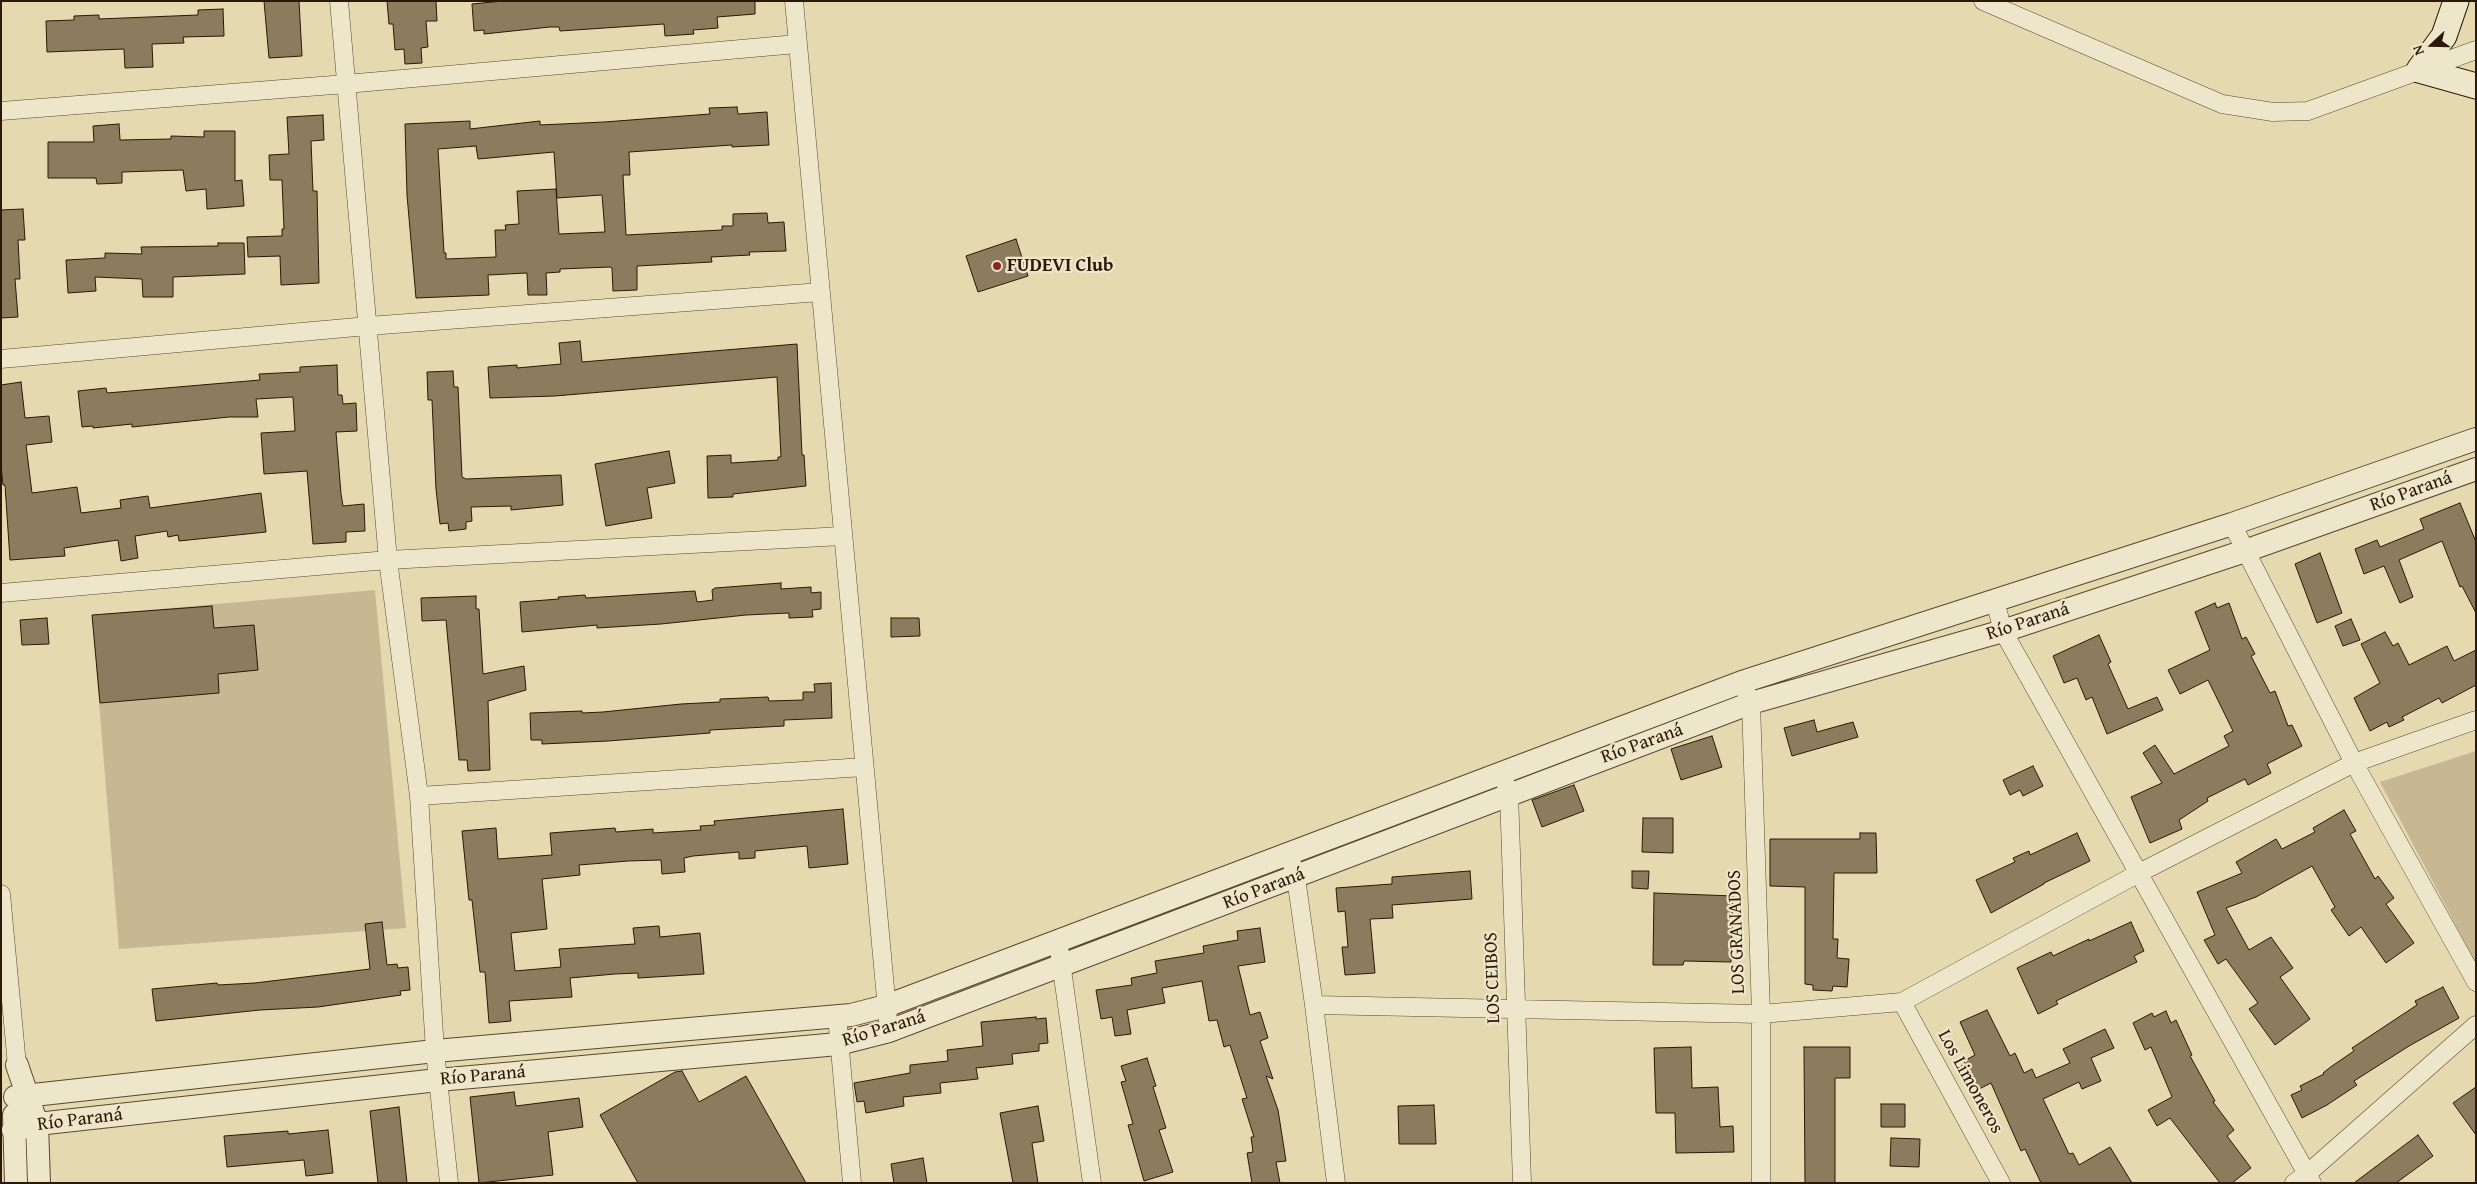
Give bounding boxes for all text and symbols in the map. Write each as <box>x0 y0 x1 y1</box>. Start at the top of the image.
north arrow <box>2407 20 2457 70</box>
text: N <box>2407 42 2429 58</box>
place label: FUDEVI Club <box>1007 255 1113 277</box>
marker: FUDEVI Club <box>991 260 1003 272</box>
street label: Río Paraná <box>2367 467 2455 517</box>
street label: Río Paraná <box>1984 598 2072 646</box>
street label: Río Paraná <box>1598 719 1686 769</box>
street label: Río Paraná <box>1220 863 1308 915</box>
street label: LOS GRANADOS <box>1723 870 1751 994</box>
street label: LOS CEIBOS <box>1480 932 1506 1024</box>
street label: Río Paraná <box>840 1006 928 1052</box>
street label: Los Limoneros <box>1932 1026 2008 1138</box>
street label: Río Paraná <box>439 1061 527 1091</box>
street label: Río Paraná <box>36 1103 124 1137</box>

